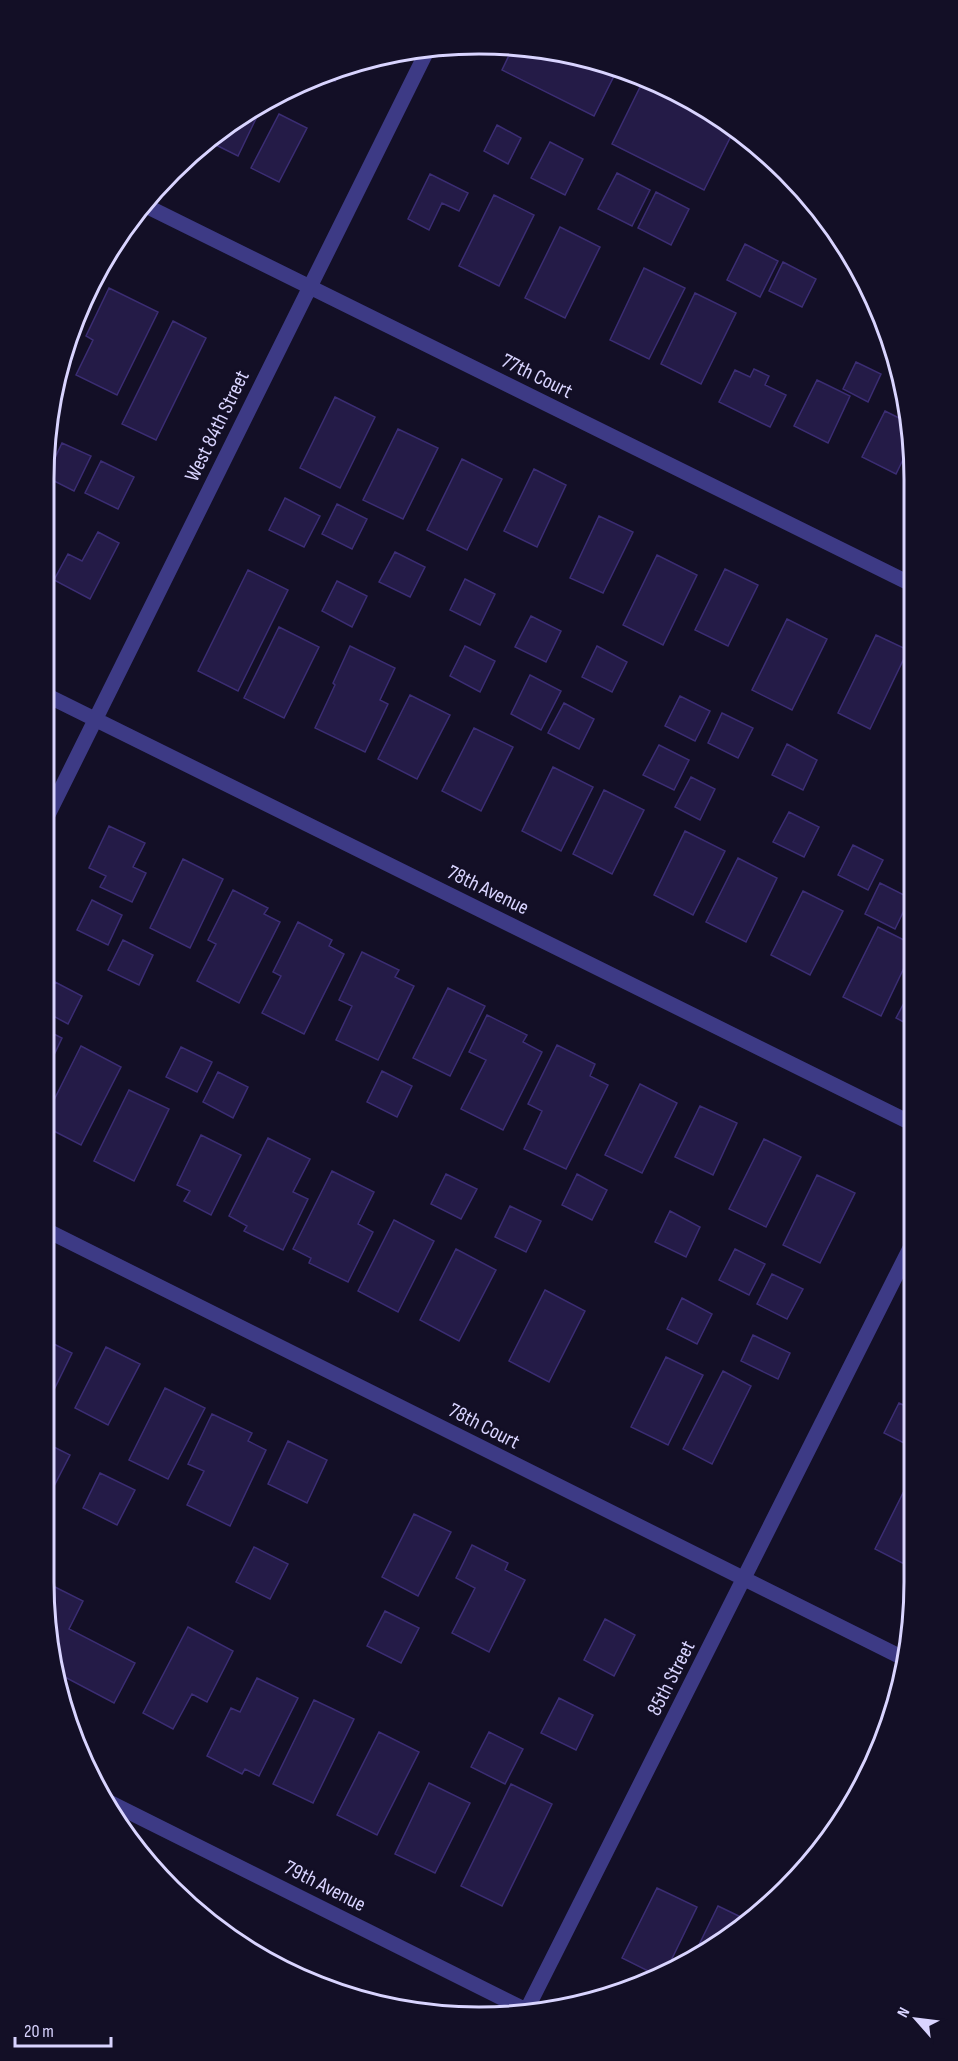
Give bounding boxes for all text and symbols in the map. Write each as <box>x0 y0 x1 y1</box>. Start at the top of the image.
street label: 77th Court <box>497 348 577 404</box>
street label: West 84th Street <box>179 366 255 486</box>
street label: 78th Avenue <box>443 860 533 920</box>
street label: 78th Court <box>444 1398 524 1454</box>
street label: 85th Street <box>642 1636 700 1720</box>
street label: 79th Avenue <box>280 1855 370 1917</box>
north arrow <box>886 1989 946 2049</box>
text: N <box>894 2004 914 2021</box>
scale bar <box>15 2010 111 2048</box>
text: 20 m <box>24 2021 54 2042</box>

